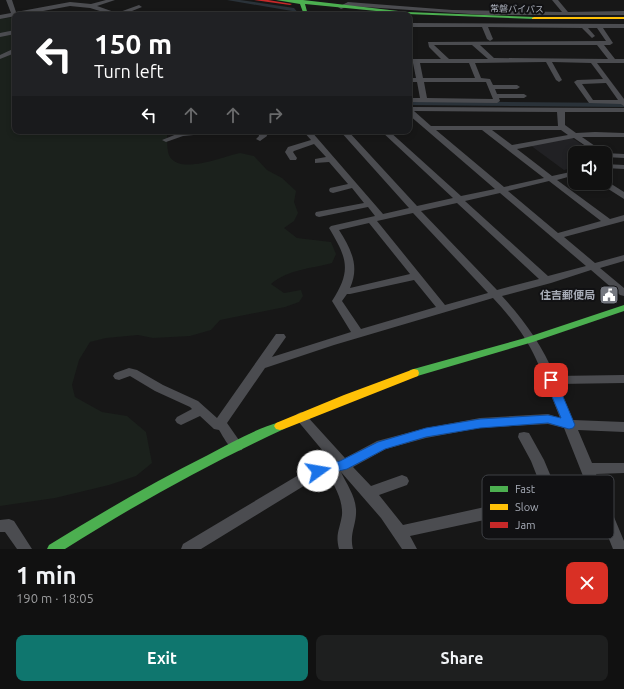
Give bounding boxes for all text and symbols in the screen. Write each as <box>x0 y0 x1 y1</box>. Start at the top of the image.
street label: 常磐バイパス <box>490 4 544 14</box>
icon: left <box>28 28 80 80</box>
text: 150 m <box>94 28 172 59</box>
text: Turn left <box>94 61 164 81</box>
icon: left <box>138 104 160 126</box>
icon: ahead <box>180 104 202 126</box>
icon: ahead <box>222 104 244 126</box>
icon: right <box>264 104 286 126</box>
map controls <box>568 146 612 190</box>
button: sound <box>568 146 612 190</box>
public building icon: 住吉郵便局 <box>598 284 620 306</box>
place label: 住吉郵便局 <box>540 289 595 301</box>
pin <box>534 363 568 397</box>
icon: arrive <box>540 369 562 391</box>
position arrow <box>297 450 339 492</box>
legend <box>482 475 614 539</box>
text: Fast <box>515 483 536 495</box>
text: Slow <box>515 501 539 513</box>
text: Jam <box>515 519 536 531</box>
text: 1 min <box>16 562 77 589</box>
button: close <box>566 562 608 604</box>
text: 190 m · 18:05 <box>16 591 94 605</box>
button: Exit <box>16 635 308 681</box>
button: Share <box>316 635 608 681</box>

